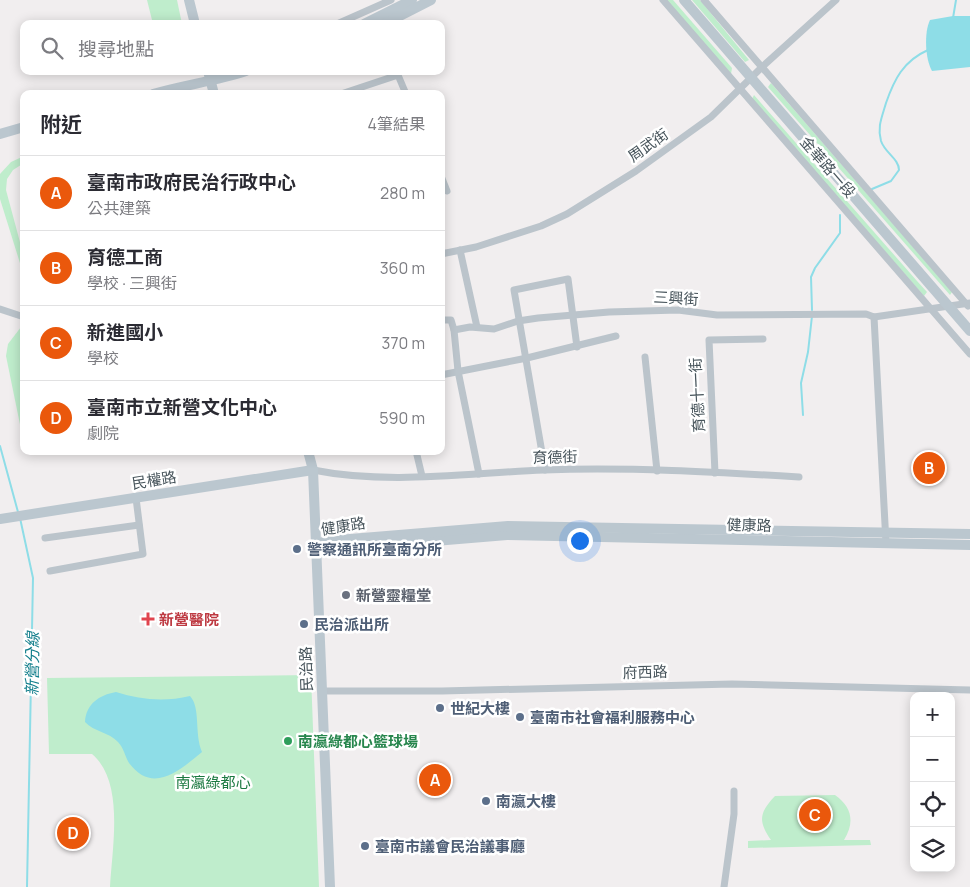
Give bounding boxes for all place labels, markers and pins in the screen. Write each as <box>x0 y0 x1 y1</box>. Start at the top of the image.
pin: B <box>913 449 945 487</box>
place label: 警察通訊所臺南分所 <box>307 539 442 560</box>
marker: 警察通訊所臺南分所 <box>291 543 303 555</box>
place label: 新營靈糧堂 <box>356 585 431 606</box>
marker: 新營靈糧堂 <box>340 589 352 601</box>
place label: 新營醫院 <box>159 609 219 630</box>
marker: 新營醫院 <box>141 612 155 626</box>
place label: 民治派出所 <box>314 614 389 635</box>
marker: 民治派出所 <box>298 618 310 630</box>
place label: 世紀大樓 <box>450 698 510 719</box>
marker: 世紀大樓 <box>434 702 446 714</box>
place label: 臺南市社會福利服務中心 <box>530 707 695 728</box>
marker: 臺南市社會福利服務中心 <box>514 711 526 723</box>
place label: 南瀛綠都心籃球場 <box>298 731 418 752</box>
marker: 南瀛綠都心籃球場 <box>282 735 294 747</box>
pin: A <box>419 761 451 799</box>
place label: 南瀛大樓 <box>496 791 556 812</box>
marker: 南瀛大樓 <box>480 795 492 807</box>
pin: C <box>799 796 831 834</box>
pin: D <box>57 814 89 852</box>
place label: 臺南市議會民治議事廳 <box>375 836 525 857</box>
marker: 臺南市議會民治議事廳 <box>359 840 371 852</box>

